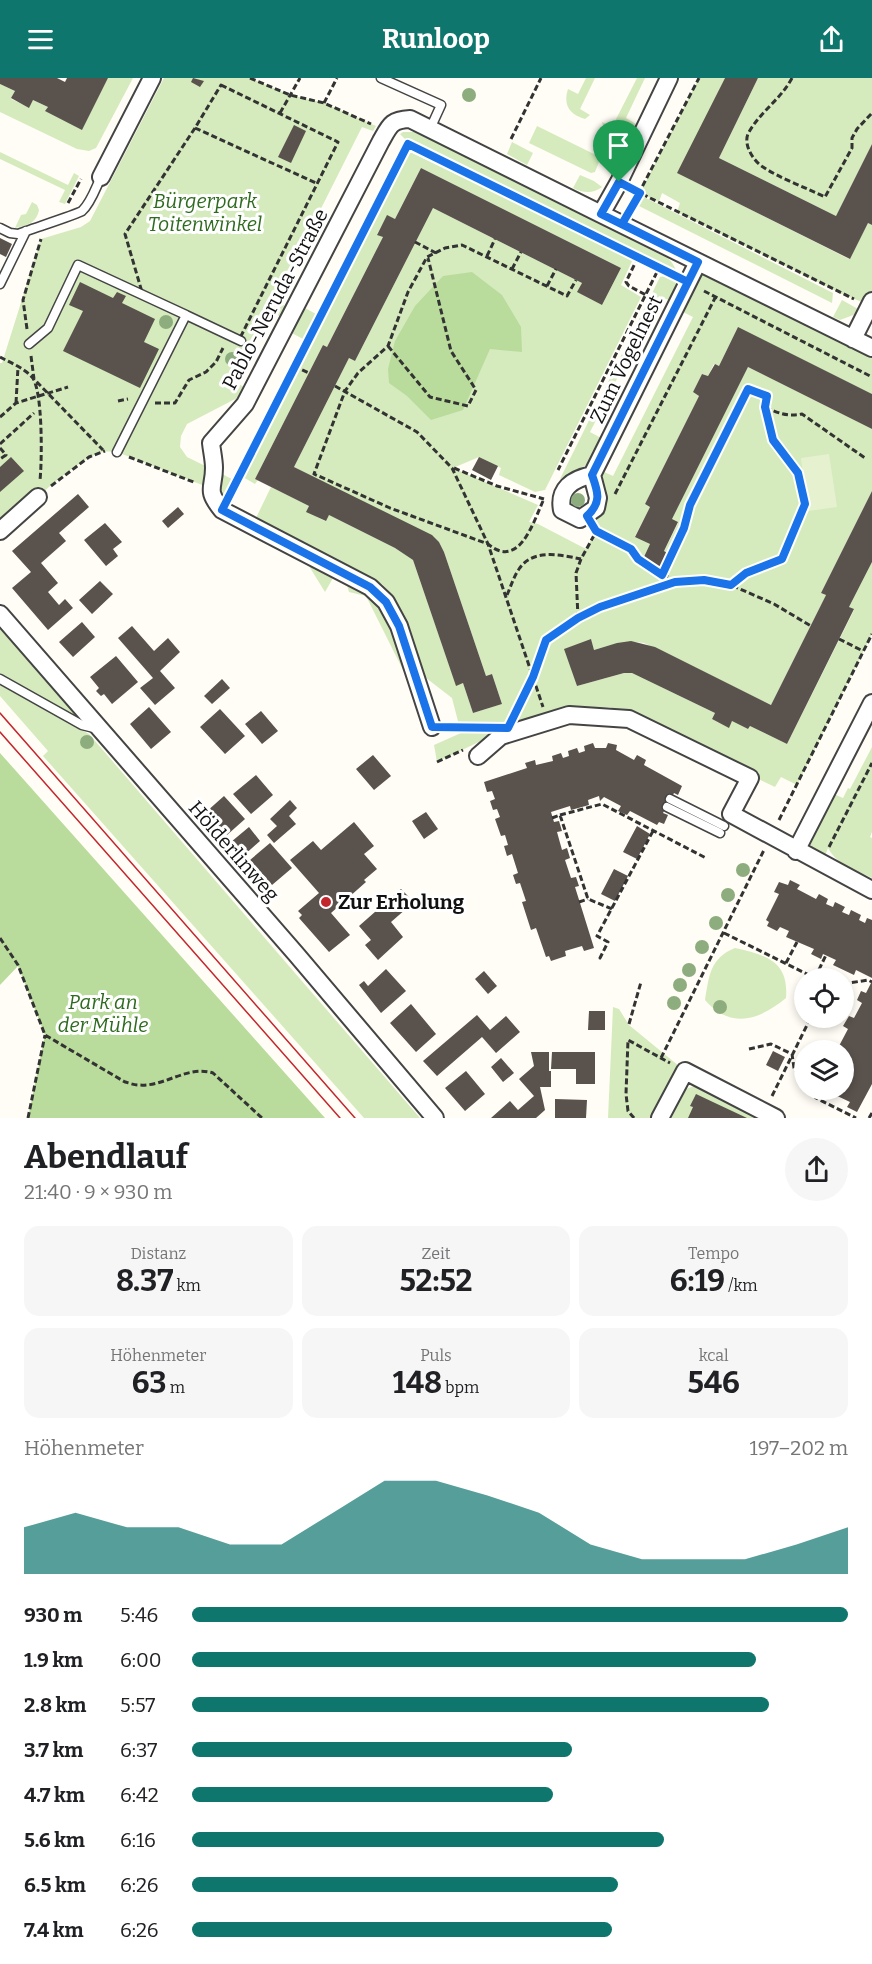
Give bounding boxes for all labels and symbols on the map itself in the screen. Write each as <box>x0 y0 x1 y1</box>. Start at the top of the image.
pin <box>593 120 644 182</box>
park label: Bürgerpark Toitenwinkel <box>148 189 262 236</box>
street label: Pablo-Neruda-Straße <box>217 204 333 394</box>
street label: Zum Vogelnest <box>585 291 667 427</box>
street label: Hölderlinweg <box>184 796 284 906</box>
place label: Zur Erholung <box>338 890 465 914</box>
marker: Zur Erholung <box>319 895 333 909</box>
park label: Park an der Mühle <box>58 990 148 1037</box>

